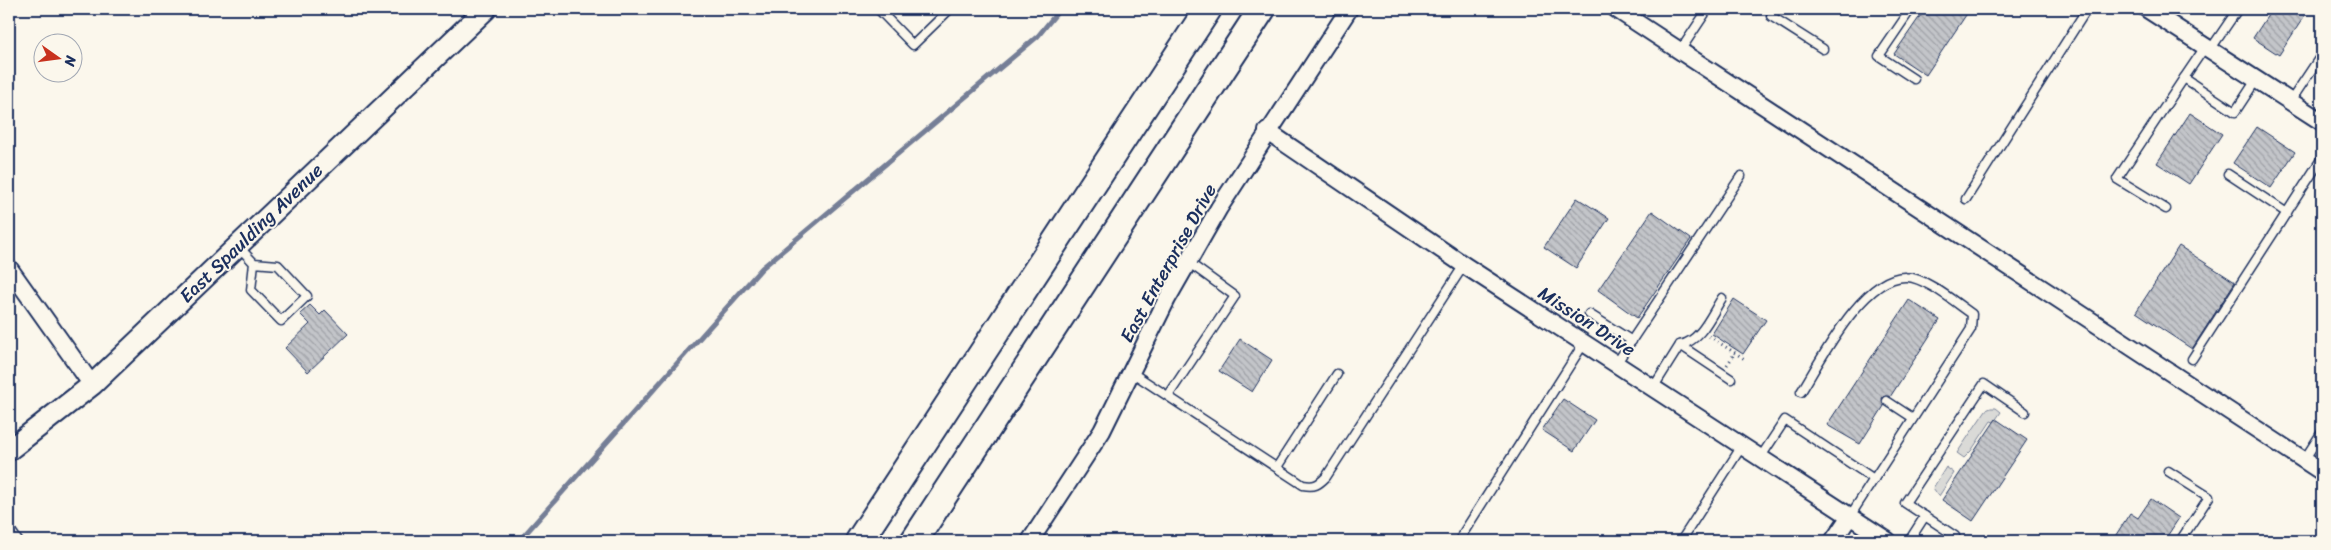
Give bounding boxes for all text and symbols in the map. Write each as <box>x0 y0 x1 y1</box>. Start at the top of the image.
north arrow <box>32 32 82 82</box>
text: N <box>57 52 84 69</box>
street label: East Spaulding Avenue <box>171 155 331 311</box>
street label: East Enterprise Drive <box>1110 177 1226 349</box>
street label: Mission Drive <box>1531 277 1643 365</box>

